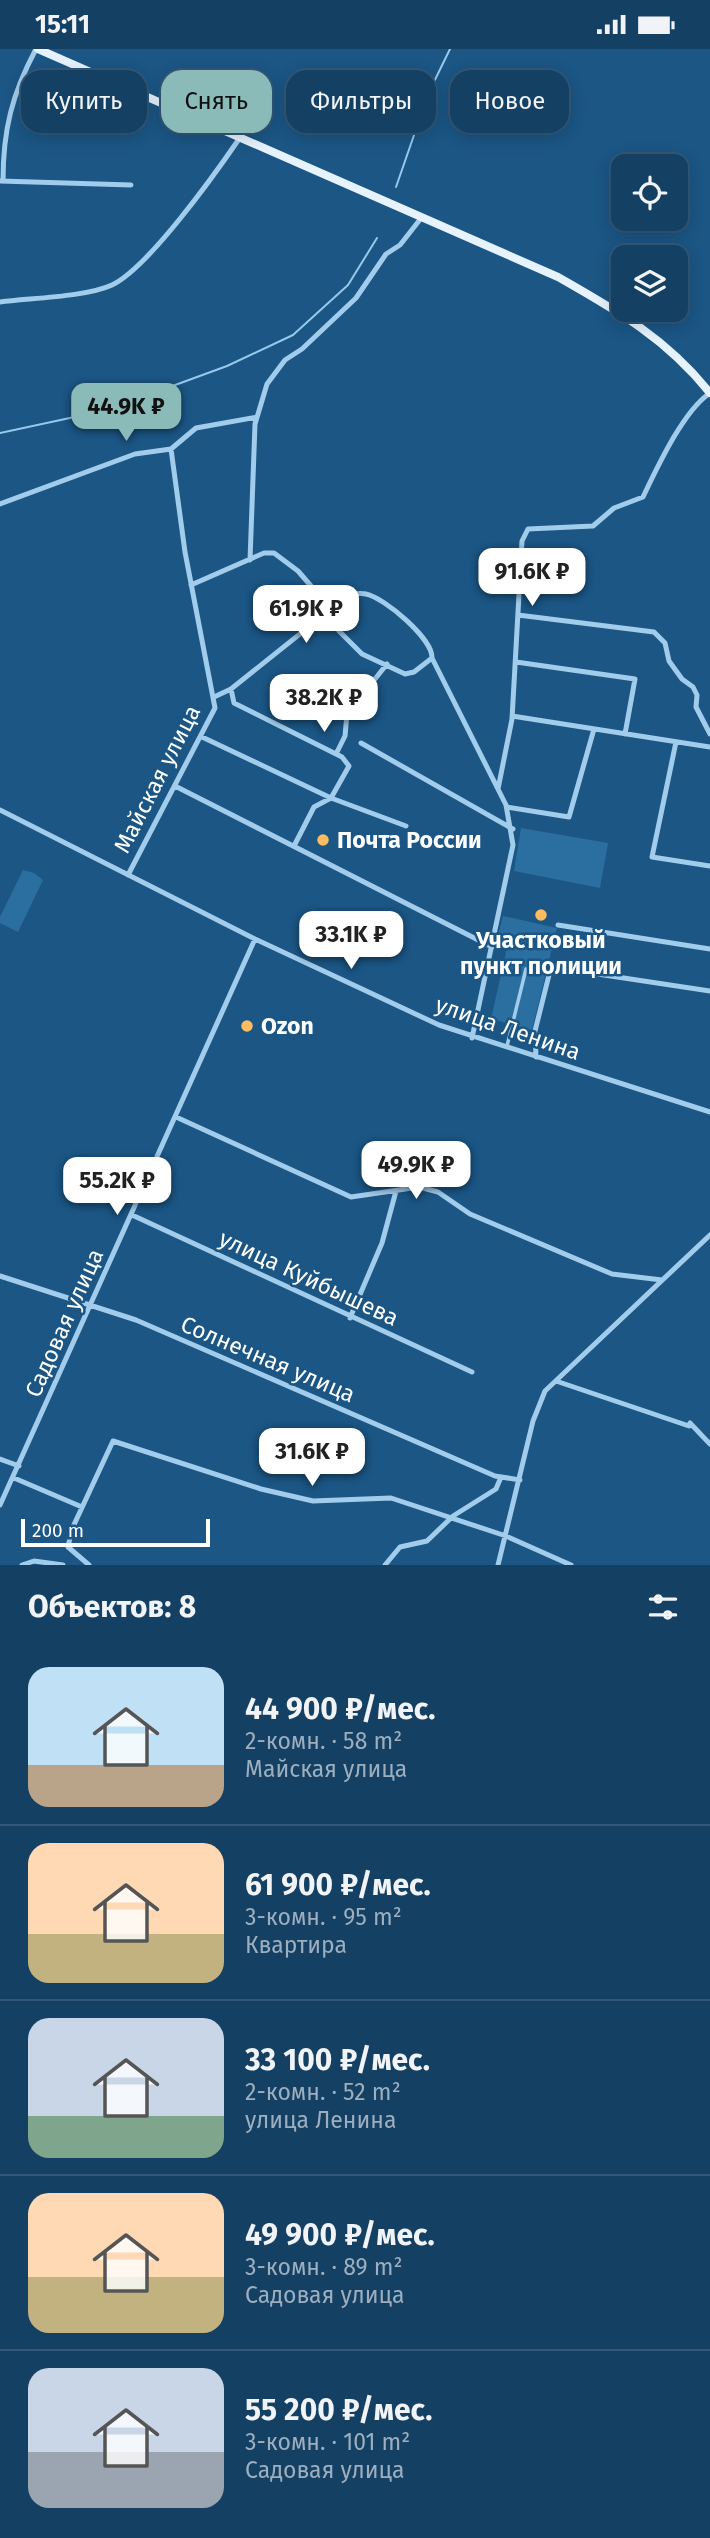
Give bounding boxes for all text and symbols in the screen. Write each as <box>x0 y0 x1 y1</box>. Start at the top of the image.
text: 15:11 <box>35 9 90 40</box>
chip: Купить <box>21 70 147 133</box>
chip: Снять <box>161 70 272 133</box>
chip: Фильтры <box>286 70 436 133</box>
chip: Новое <box>450 70 569 133</box>
map controls <box>611 154 688 322</box>
button: locate <box>611 154 688 231</box>
button: layers <box>611 245 688 322</box>
pin: 44.9K ₽ <box>61 383 191 443</box>
text: 44.9K ₽ <box>87 392 165 420</box>
pin: 91.6K ₽ <box>467 549 597 608</box>
text: 91.6K ₽ <box>494 557 570 585</box>
pin: 61.9K ₽ <box>241 585 371 645</box>
text: 61.9K ₽ <box>269 594 343 622</box>
pin: 38.2K ₽ <box>259 675 389 734</box>
text: 38.2K ₽ <box>286 683 362 711</box>
street label: Майская улица <box>108 700 206 858</box>
place label: Почта России <box>337 826 482 854</box>
marker: Почта России <box>315 832 331 848</box>
marker: Участковый пункт полиции <box>533 907 549 923</box>
pin: 33.1K ₽ <box>286 911 416 971</box>
text: 33.1K ₽ <box>315 920 387 948</box>
place label: Участковый пункт полиции <box>460 926 622 980</box>
street label: улица Ленина <box>432 990 584 1066</box>
place label: Ozon <box>261 1012 314 1040</box>
marker: Ozon <box>239 1018 255 1034</box>
pin: 49.9K ₽ <box>351 1141 481 1201</box>
text: 49.9K ₽ <box>377 1150 455 1178</box>
pin: 55.2K ₽ <box>52 1157 182 1217</box>
text: 55.2K ₽ <box>79 1166 155 1194</box>
street label: улица Куйбышева <box>215 1224 403 1332</box>
street label: Садовая улица <box>19 1244 109 1402</box>
street label: Солнечная улица <box>177 1310 359 1408</box>
pin: 31.6K ₽ <box>247 1429 377 1488</box>
text: 31.6K ₽ <box>275 1437 349 1465</box>
scale bar <box>21 1516 210 1548</box>
text: 200 m <box>32 1519 84 1542</box>
icon: filters <box>644 1588 682 1626</box>
text: Объектов: 8 <box>28 1589 196 1625</box>
text: 44 900 ₽/мес. <box>245 1691 436 1727</box>
icon: home <box>84 1695 168 1779</box>
text: 2-комн. · 58 m² <box>245 1727 402 1755</box>
text: Майская улица <box>245 1755 407 1783</box>
text: 61 900 ₽/мес. <box>245 1867 431 1903</box>
icon: home <box>84 1871 168 1955</box>
text: 3-комн. · 95 m² <box>245 1903 402 1931</box>
text: Квартира <box>245 1931 347 1959</box>
text: 33 100 ₽/мес. <box>245 2042 430 2078</box>
icon: home <box>84 2046 168 2130</box>
text: 2-комн. · 52 m² <box>245 2078 401 2106</box>
text: улица Ленина <box>245 2106 396 2134</box>
text: 49 900 ₽/мес. <box>245 2217 435 2253</box>
icon: home <box>84 2221 168 2305</box>
text: 3-комн. · 89 m² <box>245 2253 402 2281</box>
text: Садовая улица <box>245 2281 404 2309</box>
text: 55 200 ₽/мес. <box>245 2392 432 2428</box>
icon: home <box>84 2396 168 2480</box>
text: 3-комн. · 101 m² <box>245 2428 410 2456</box>
text: Садовая улица <box>245 2456 404 2484</box>

